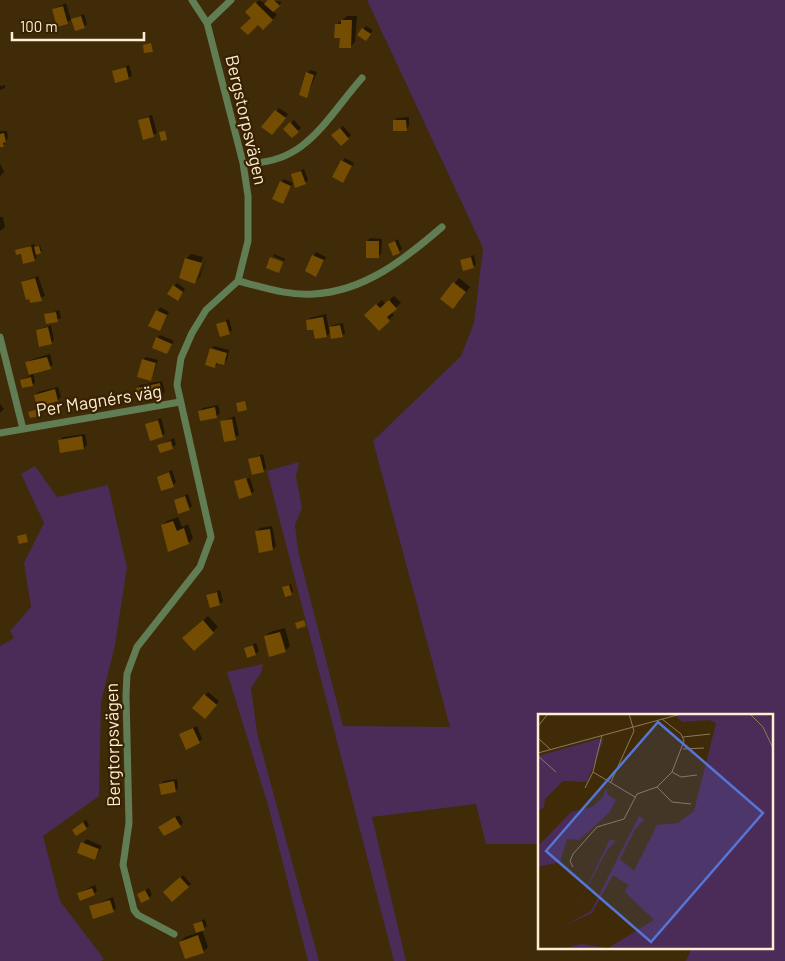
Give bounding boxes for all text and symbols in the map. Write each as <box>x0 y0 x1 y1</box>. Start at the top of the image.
scale bar <box>12 10 145 42</box>
text: 100 m <box>20 17 58 35</box>
street label: Bergstorpsvägen <box>221 53 273 187</box>
street label: Per Magnérs väg <box>34 379 163 421</box>
street label: Bergtorpsvägen <box>100 683 124 807</box>
inset map <box>538 714 772 948</box>

